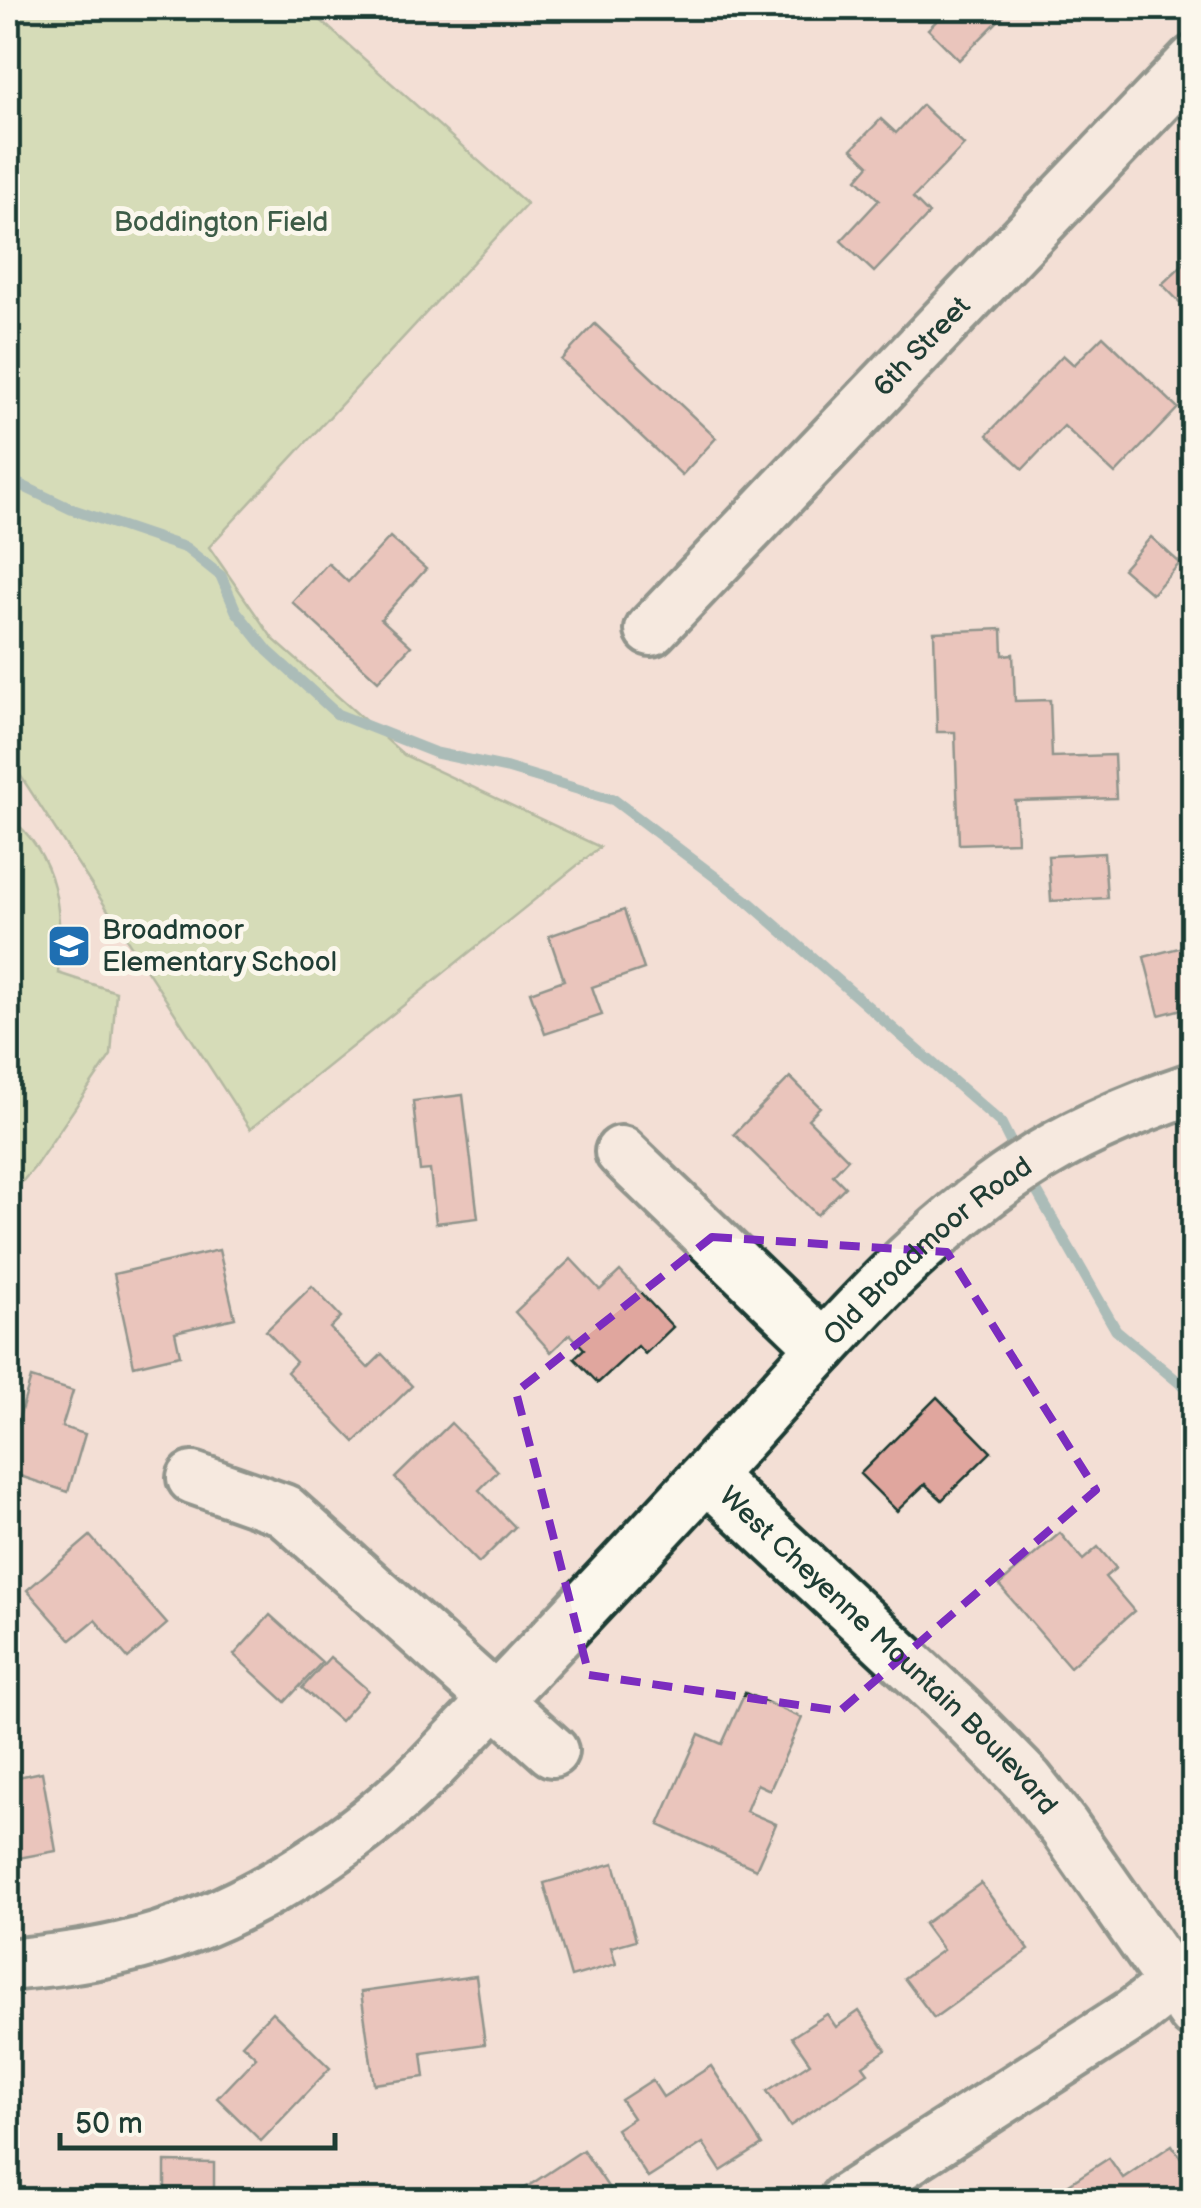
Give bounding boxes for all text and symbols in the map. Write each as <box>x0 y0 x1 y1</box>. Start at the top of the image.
park label: Boddington Field <box>114 206 328 239</box>
street label: 6th Street <box>866 289 977 403</box>
place label: Broadmoor Elementary School <box>102 914 337 979</box>
school or university icon: Broadmoor Elementary School <box>46 923 92 969</box>
street label: Old Broadmoor Road <box>817 1150 1038 1352</box>
street label: West Cheyenne Mountain Boulevard <box>713 1480 1064 1821</box>
scale bar <box>60 2088 335 2150</box>
text: 50 m <box>75 2106 143 2142</box>

